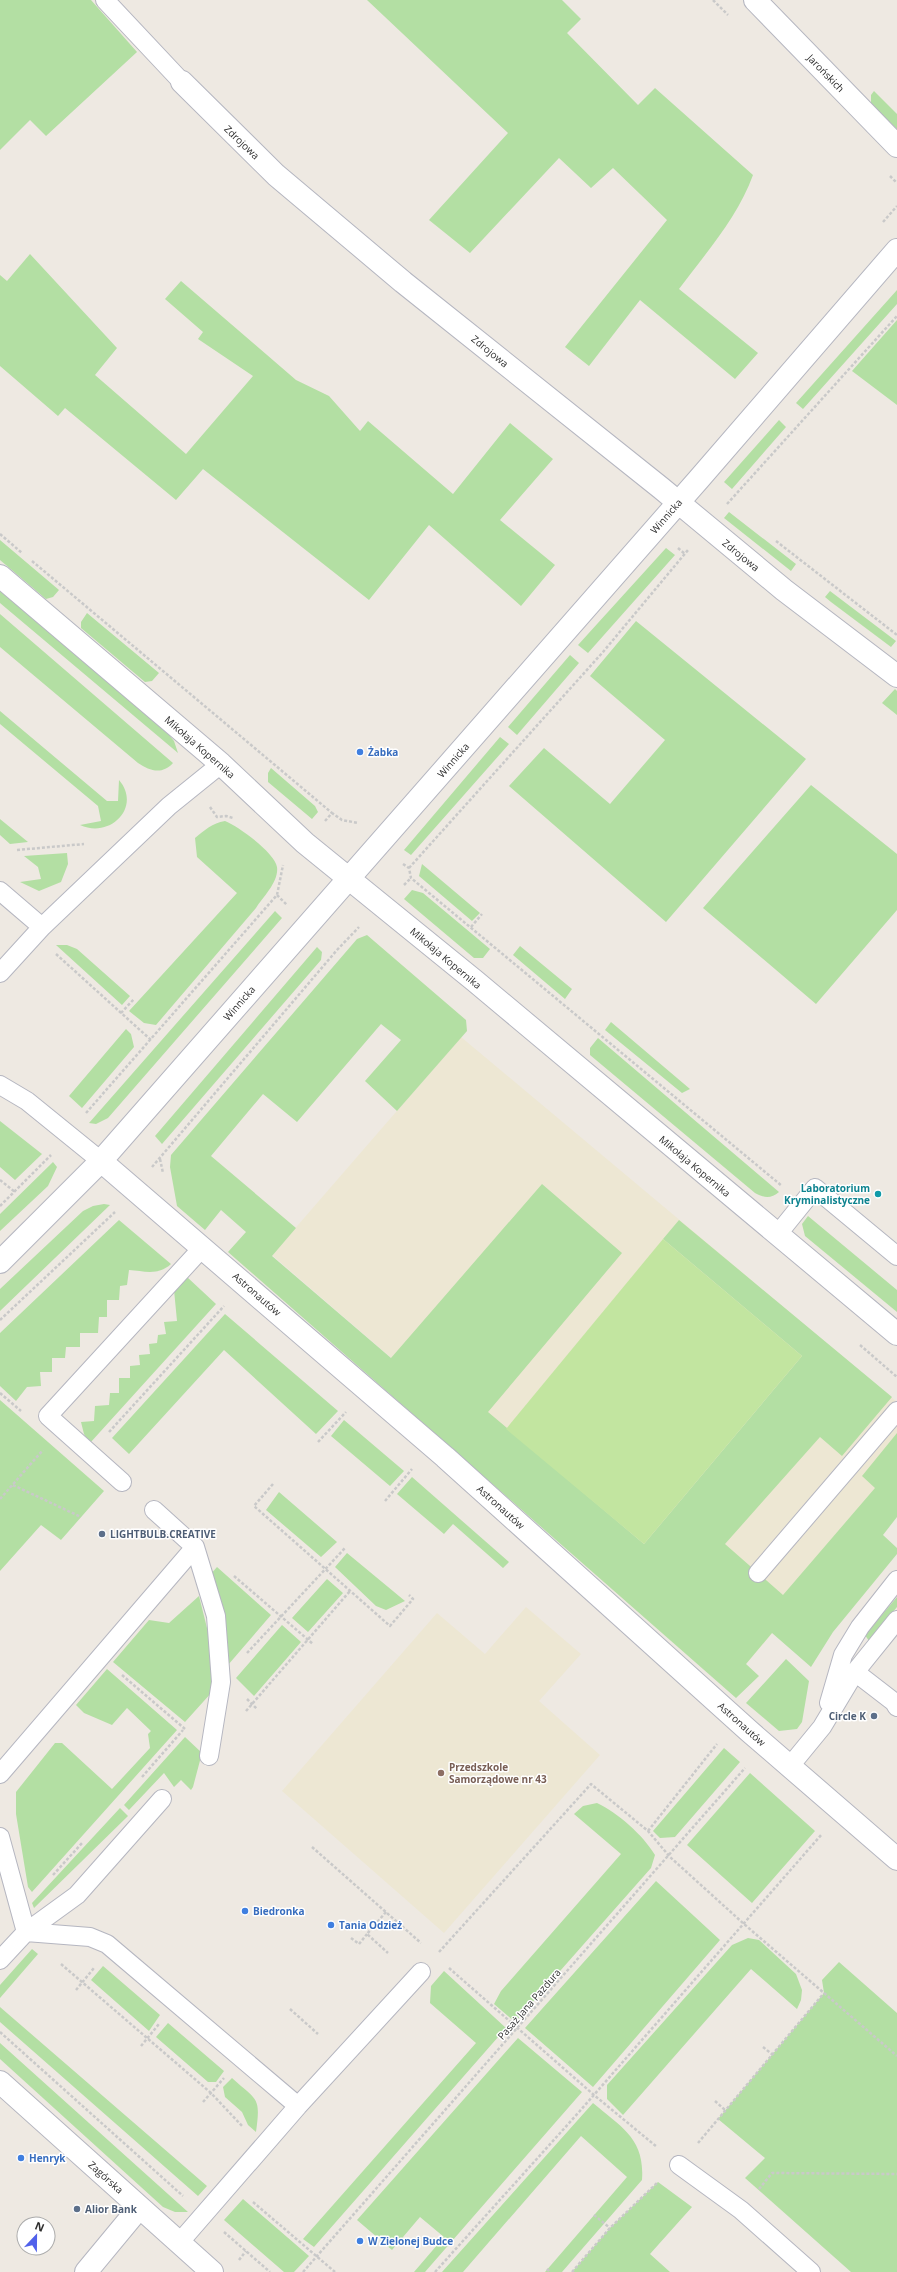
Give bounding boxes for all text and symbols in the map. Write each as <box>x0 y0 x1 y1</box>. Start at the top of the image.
street label: Jarońskich <box>804 50 848 95</box>
street label: Zdrojowa <box>221 122 263 162</box>
street label: Zdrojowa <box>469 332 511 370</box>
street label: Winnicka <box>647 495 685 537</box>
street label: Zdrojowa <box>720 536 762 574</box>
street label: Mikołaja Kopernika <box>162 713 238 781</box>
street label: Winnicka <box>434 739 472 781</box>
place label: Żabka <box>368 745 398 759</box>
marker: Żabka <box>355 747 365 757</box>
street label: Mikołaja Kopernika <box>407 924 485 992</box>
street label: Winnicka <box>220 982 258 1024</box>
street label: Mikołaja Kopernika <box>656 1132 734 1200</box>
place label: Laboratorium Kryminalistyczne <box>784 1181 870 1207</box>
marker: Laboratorium Kryminalistyczne <box>873 1189 883 1199</box>
street label: Astronautów <box>230 1269 284 1319</box>
street label: Astronautów <box>474 1482 528 1532</box>
place label: LIGHTBULB.CREATIVE <box>110 1527 216 1541</box>
marker: LIGHTBULB.CREATIVE <box>97 1529 107 1539</box>
street label: Astronautów <box>715 1699 769 1749</box>
place label: Circle K <box>829 1709 866 1723</box>
marker: Circle K <box>869 1711 879 1721</box>
place label: Przedszkole Samorządowe nr 43 <box>449 1760 547 1786</box>
marker: Przedszkole Samorządowe nr 43 <box>436 1768 446 1778</box>
place label: Biedronka <box>253 1904 305 1918</box>
marker: Biedronka <box>240 1906 250 1916</box>
place label: Tania Odzież <box>339 1918 402 1932</box>
marker: Tania Odzież <box>326 1920 336 1930</box>
street label: Pasaż Jana Pazdura <box>494 1965 564 2043</box>
place label: Henryk <box>29 2151 66 2165</box>
marker: Henryk <box>16 2153 26 2163</box>
street label: Zagórska <box>86 2158 126 2196</box>
place label: Alior Bank <box>85 2202 138 2216</box>
marker: Alior Bank <box>72 2204 82 2214</box>
north arrow <box>16 2216 56 2256</box>
text: N <box>33 2218 47 2235</box>
place label: W Zielonej Budce <box>368 2234 453 2248</box>
marker: W Zielonej Budce <box>355 2236 365 2246</box>

